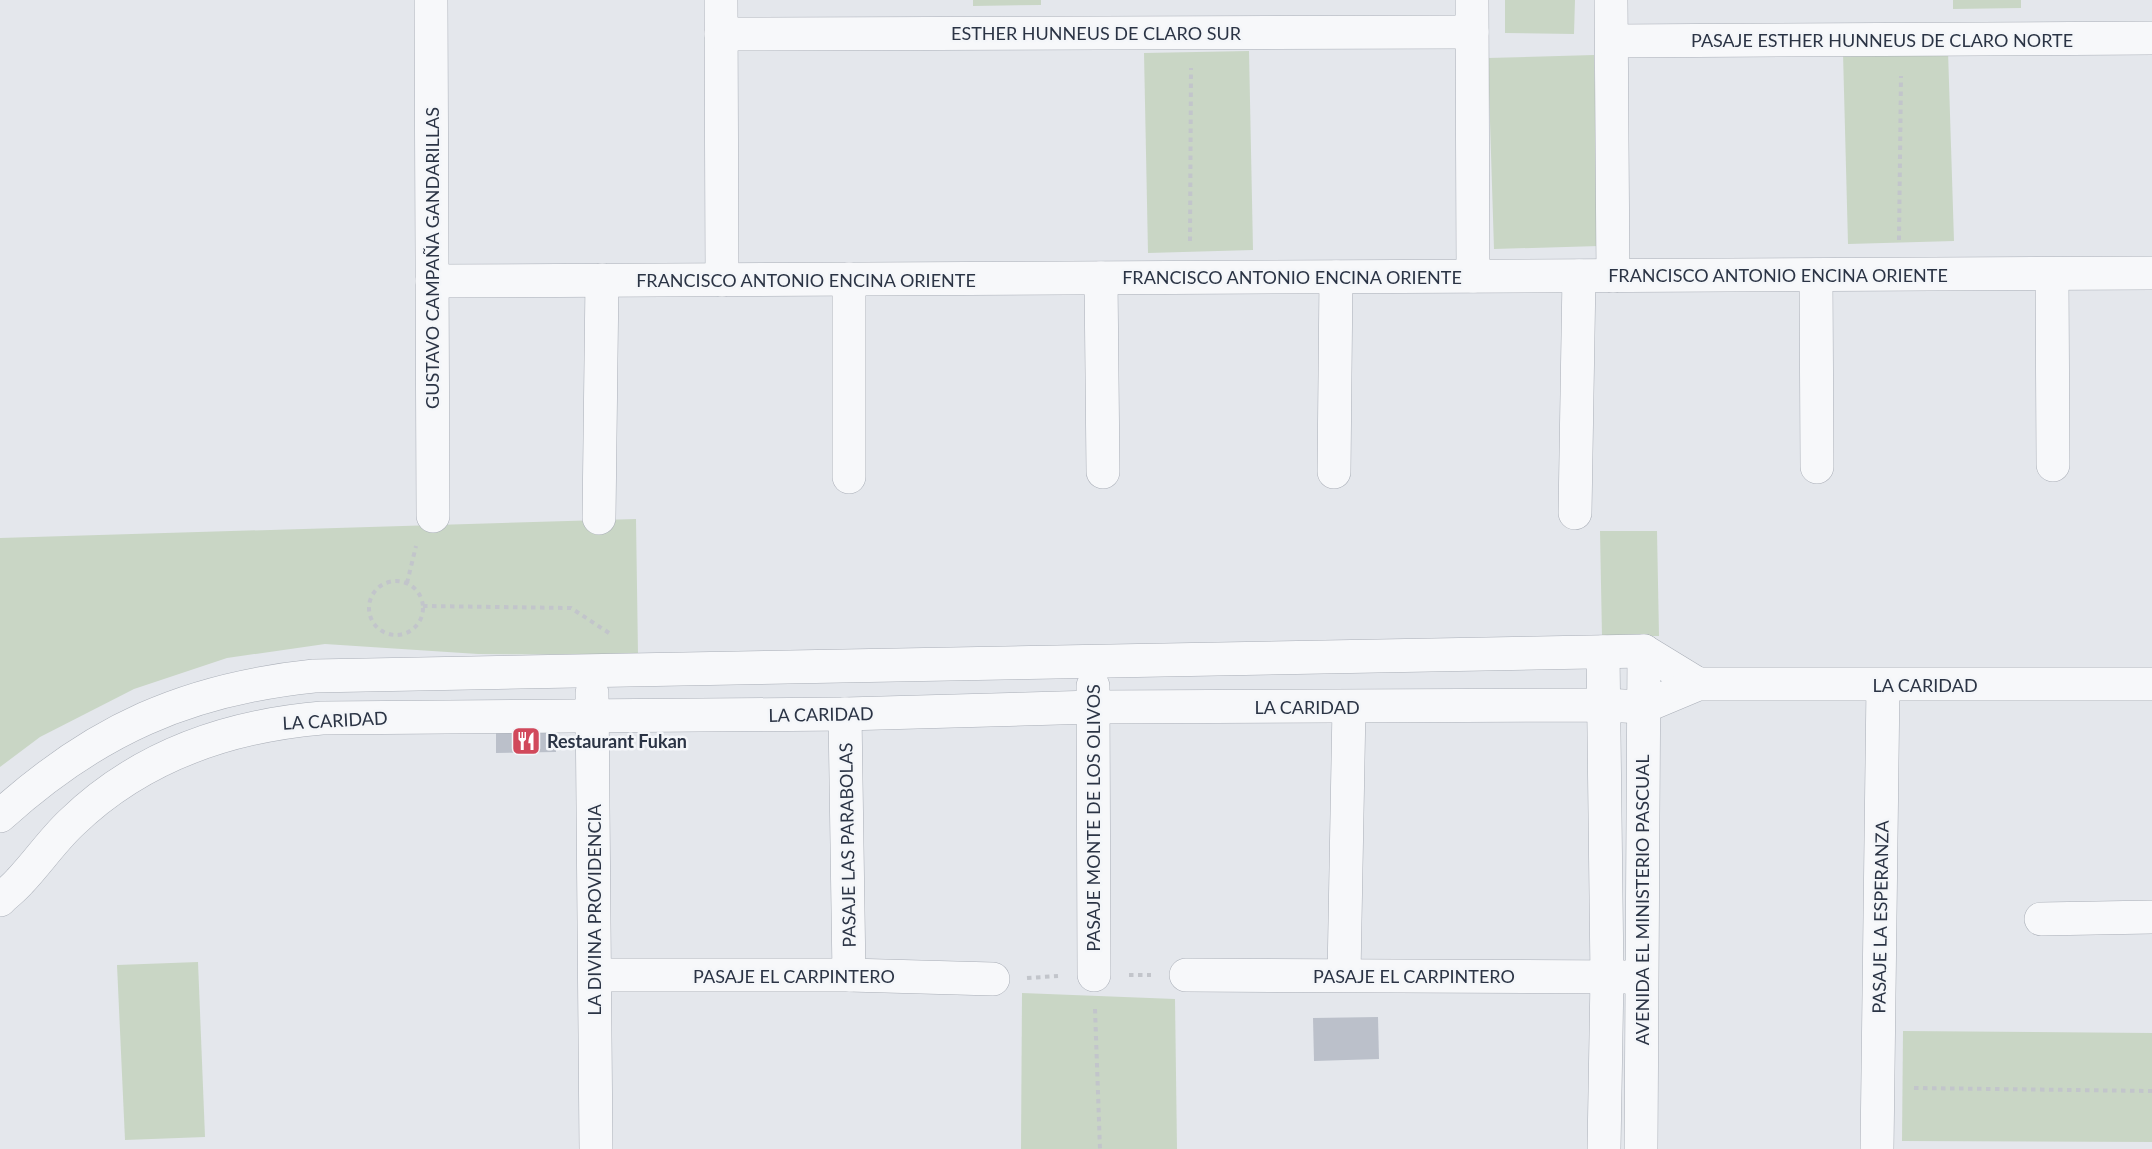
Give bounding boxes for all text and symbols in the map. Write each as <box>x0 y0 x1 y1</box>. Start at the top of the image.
street label: ESTHER HUNNEUS DE CLARO SUR <box>951 22 1242 44</box>
street label: PASAJE ESTHER HUNNEUS DE CLARO NORTE <box>1691 29 2073 51</box>
street label: GUSTAVO CAMPAÑA GANDARILLAS <box>421 107 443 409</box>
street label: FRANCISCO ANTONIO ENCINA ORIENTE <box>1608 264 1948 286</box>
street label: FRANCISCO ANTONIO ENCINA ORIENTE <box>1122 266 1462 288</box>
street label: FRANCISCO ANTONIO ENCINA ORIENTE <box>636 269 976 291</box>
street label: LA CARIDAD <box>1872 674 1978 696</box>
street label: PASAJE MONTE DE LOS OLIVOS <box>1082 684 1104 952</box>
street label: LA CARIDAD <box>1254 696 1360 718</box>
street label: LA CARIDAD <box>768 702 874 726</box>
street label: LA CARIDAD <box>282 706 388 734</box>
restaurant icon: Restaurant Fukan <box>510 725 542 757</box>
place label: Restaurant Fukan <box>547 730 687 752</box>
street label: PASAJE LAS PARABOLAS <box>834 742 860 948</box>
street label: AVENIDA EL MINISTERIO PASCUAL <box>1631 755 1653 1045</box>
street label: LA DIVINA PROVIDENCIA <box>583 803 605 1016</box>
street label: PASAJE LA ESPERANZA <box>1867 819 1893 1014</box>
street label: PASAJE EL CARPINTERO <box>693 965 895 987</box>
street label: PASAJE EL CARPINTERO <box>1313 965 1515 987</box>

